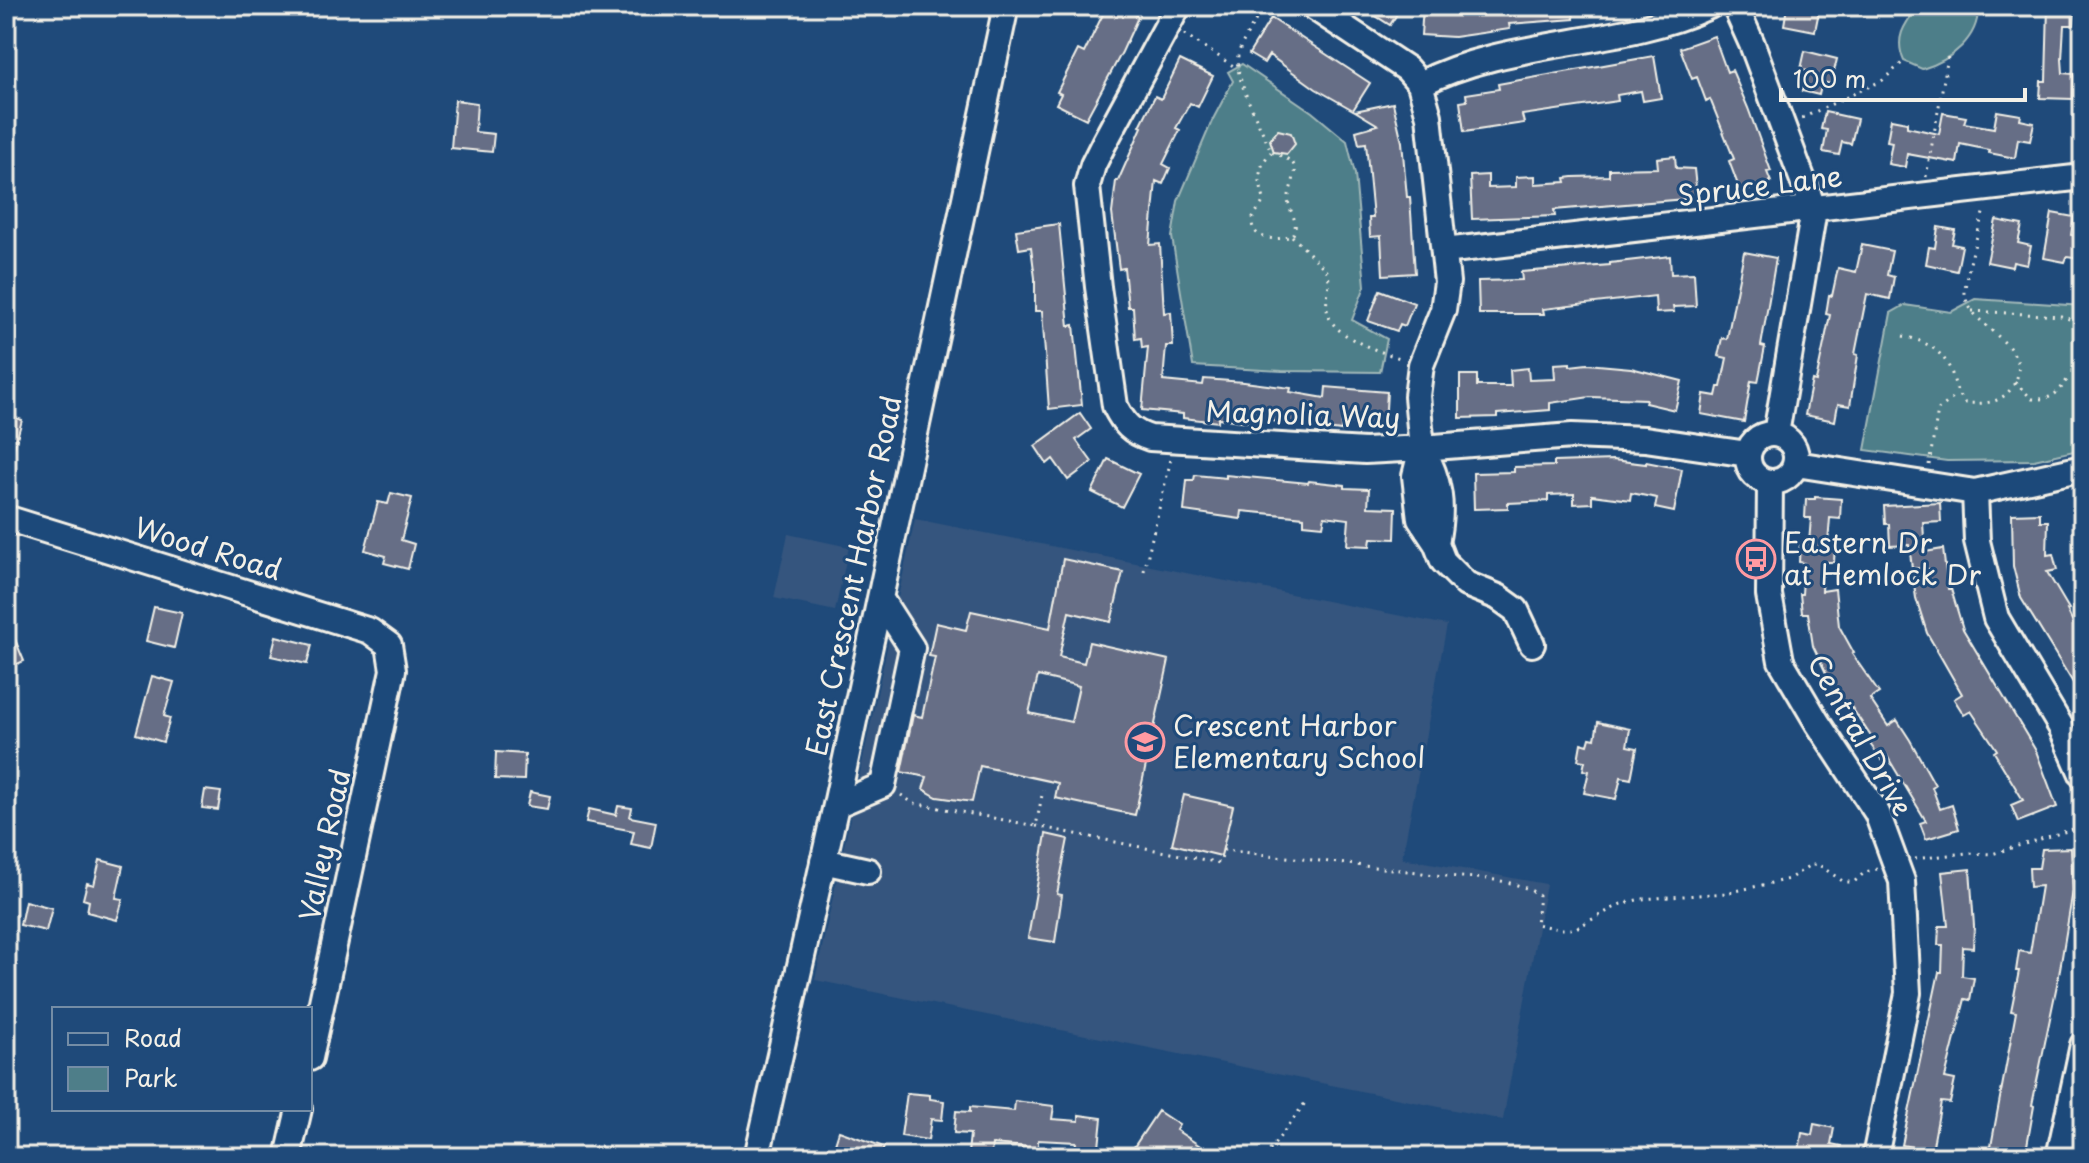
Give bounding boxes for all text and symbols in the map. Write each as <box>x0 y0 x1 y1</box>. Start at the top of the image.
scale bar <box>1781 52 2025 102</box>
text: 100 m <box>1793 60 1866 96</box>
street label: Spruce Lane <box>1675 153 1845 216</box>
street label: Magnolia Way <box>1205 389 1401 438</box>
street label: East Crescent Harbor Road <box>793 392 912 760</box>
street label: Wood Road <box>130 505 287 590</box>
place label: Eastern Dr at Hemlock Dr <box>1784 520 1981 595</box>
bus stop icon: Eastern Dr at Hemlock Dr <box>1735 538 1777 580</box>
street label: Central Drive <box>1798 645 1925 823</box>
place label: Crescent Harbor Elementary School <box>1173 703 1425 778</box>
school or university icon: Crescent Harbor Elementary School <box>1124 721 1166 763</box>
street label: Valley Road <box>286 765 361 925</box>
legend <box>52 1007 312 1111</box>
text: Road <box>124 1019 182 1055</box>
text: Park <box>124 1059 178 1095</box>

